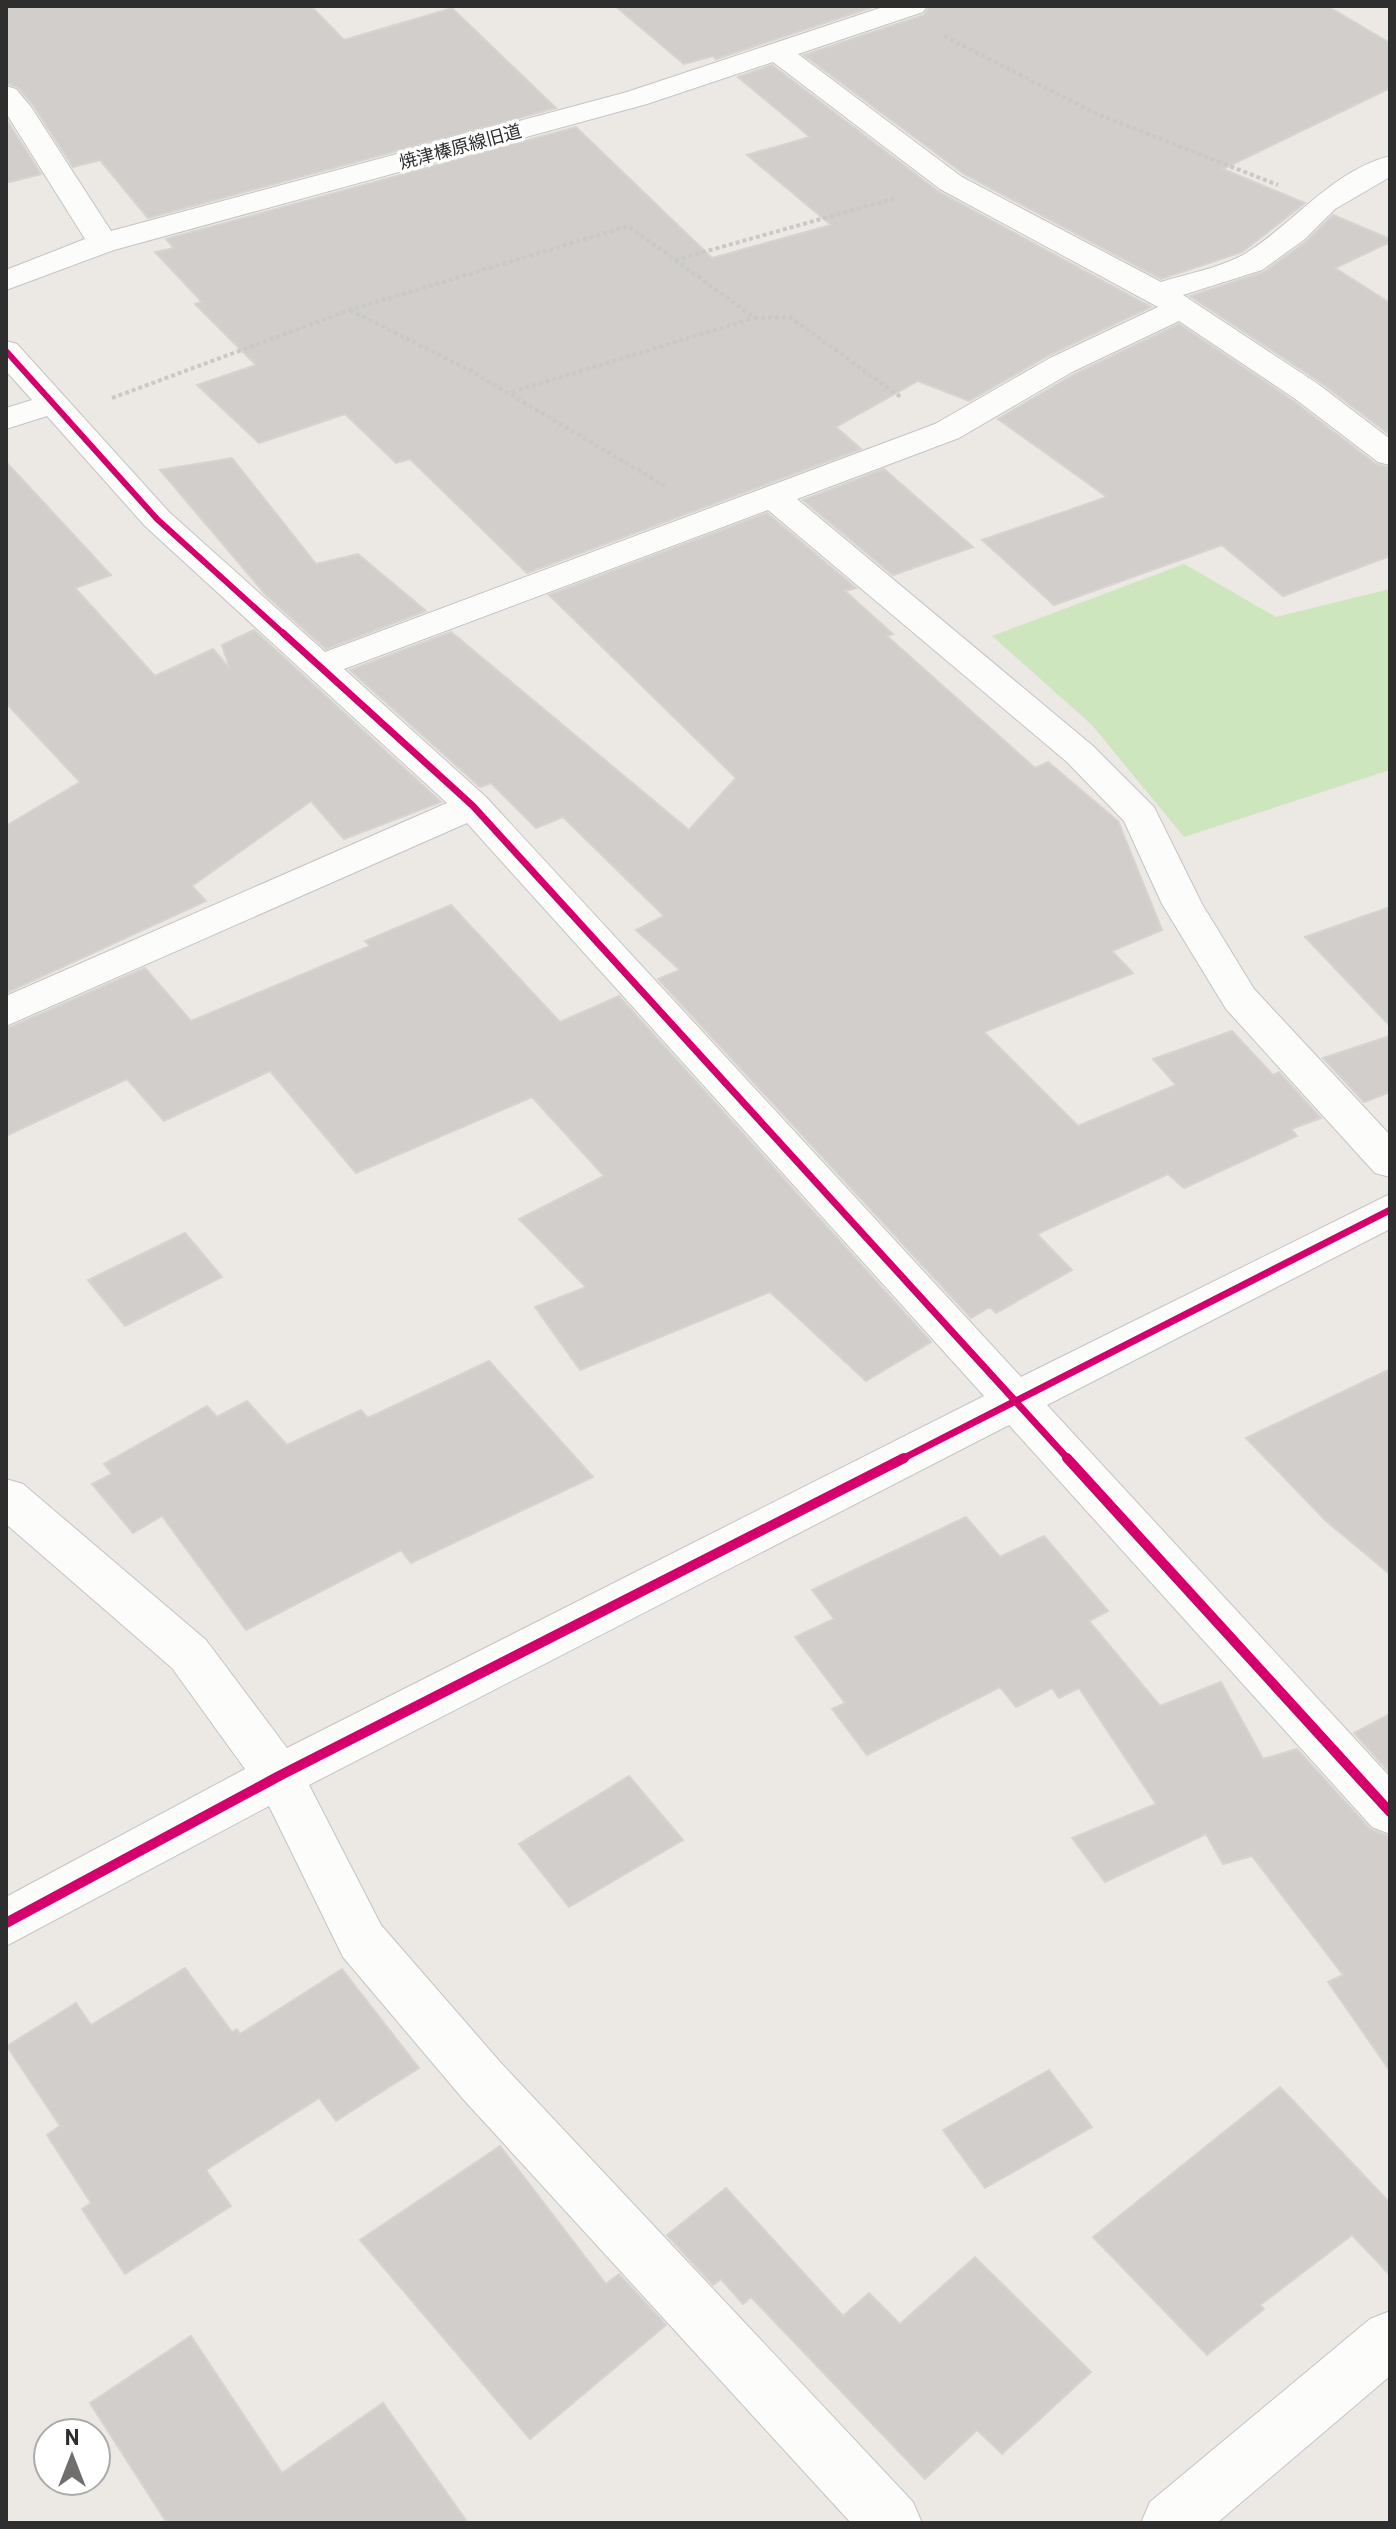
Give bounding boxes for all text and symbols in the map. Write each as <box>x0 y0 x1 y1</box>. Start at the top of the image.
street label: 焼津榛原線旧道 <box>396 119 524 173</box>
north arrow <box>32 2417 112 2497</box>
text: N <box>65 2423 79 2449</box>

